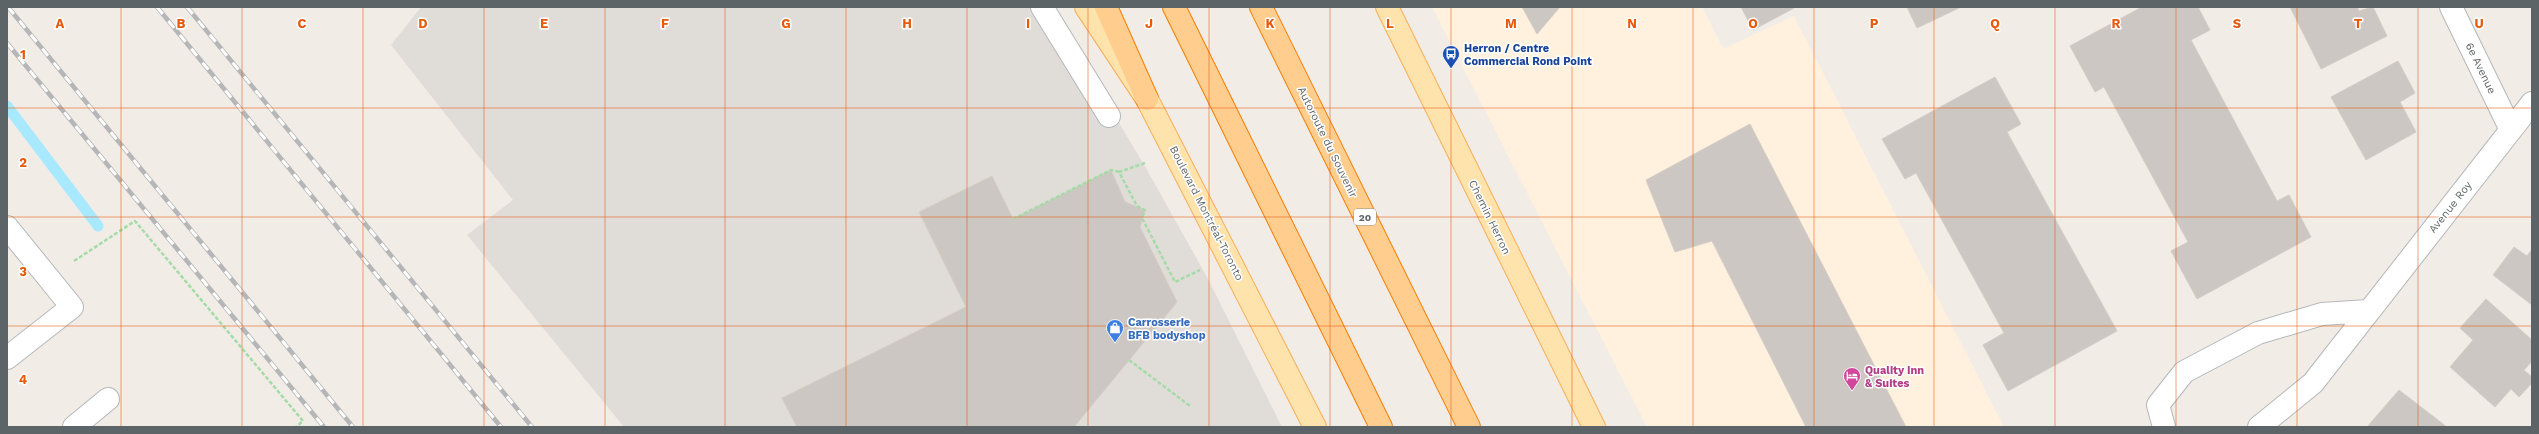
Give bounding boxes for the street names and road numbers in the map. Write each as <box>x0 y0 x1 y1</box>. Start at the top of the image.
street label: 6e Avenue <box>2463 41 2499 96</box>
street label: Autoroute du Souvenir <box>1295 85 1360 200</box>
street label: Boulevard Montréal-Toronto <box>1167 144 1246 283</box>
street label: Chemin Herron <box>1466 178 1513 257</box>
street label: Avenue Roy <box>2426 179 2475 236</box>
road number: 20 <box>1354 209 1376 225</box>

